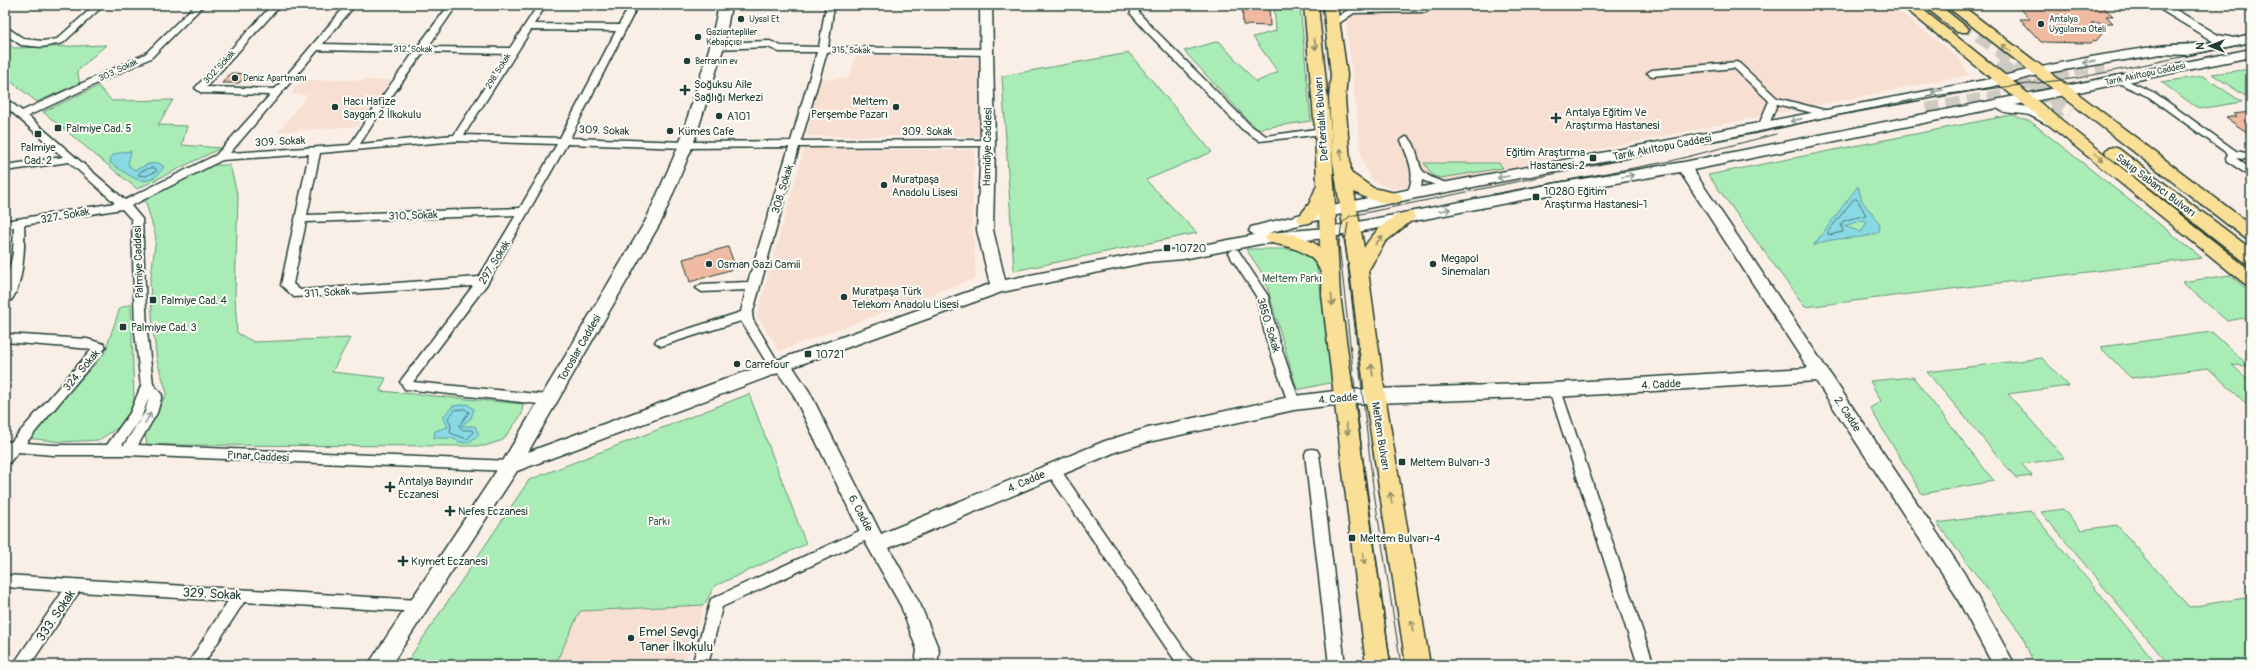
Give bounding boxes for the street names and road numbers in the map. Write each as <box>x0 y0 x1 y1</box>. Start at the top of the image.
street label: 312. Sokak <box>393 44 433 55</box>
street label: 315. Sokak <box>831 45 871 56</box>
street label: 302. Sokak <box>201 48 238 86</box>
street label: 298. Sokak <box>483 51 514 91</box>
street label: 303. Sokak <box>97 57 140 84</box>
street label: Tarık Akıltopu Caddesi <box>2104 60 2187 88</box>
street label: Defterdalık Bulvarı <box>1312 76 1331 162</box>
street label: Hamidiye Caddesi <box>980 108 995 186</box>
street label: 309. Sokak <box>578 123 630 138</box>
street label: 309. Sokak <box>902 125 953 138</box>
street label: Tarık Akıltopu Caddesi <box>1612 132 1713 163</box>
street label: 309. Sokak <box>254 134 306 149</box>
street label: Sakıp Sabancı Bulvarı <box>2113 151 2198 220</box>
street label: 308. Sokak <box>769 163 796 215</box>
street label: 327. Sokak <box>40 205 91 226</box>
street label: 310. Sokak <box>388 208 438 223</box>
street label: Palmiye Caddesi <box>131 225 146 298</box>
street label: 297. Sokak <box>476 238 513 287</box>
street label: 311. Sokak <box>304 284 351 301</box>
street label: 3850. Sokak <box>1254 296 1283 354</box>
street label: Toroslar Caddesi <box>555 312 604 384</box>
street label: 324. Sokak <box>60 347 103 394</box>
street label: 4. Cadde <box>1641 377 1682 392</box>
street label: 4. Cadde <box>1318 390 1359 407</box>
street label: 2. Cadde <box>1831 394 1864 435</box>
street label: Meltem Bulvarı <box>1369 401 1392 471</box>
street label: Pınar Caddesi <box>227 448 289 465</box>
street label: 4. Cadde <box>1006 468 1047 495</box>
street label: 6. Cadde <box>846 493 876 534</box>
street label: 329. Sokak <box>182 584 242 604</box>
street label: 333. Sokak <box>33 586 79 644</box>

